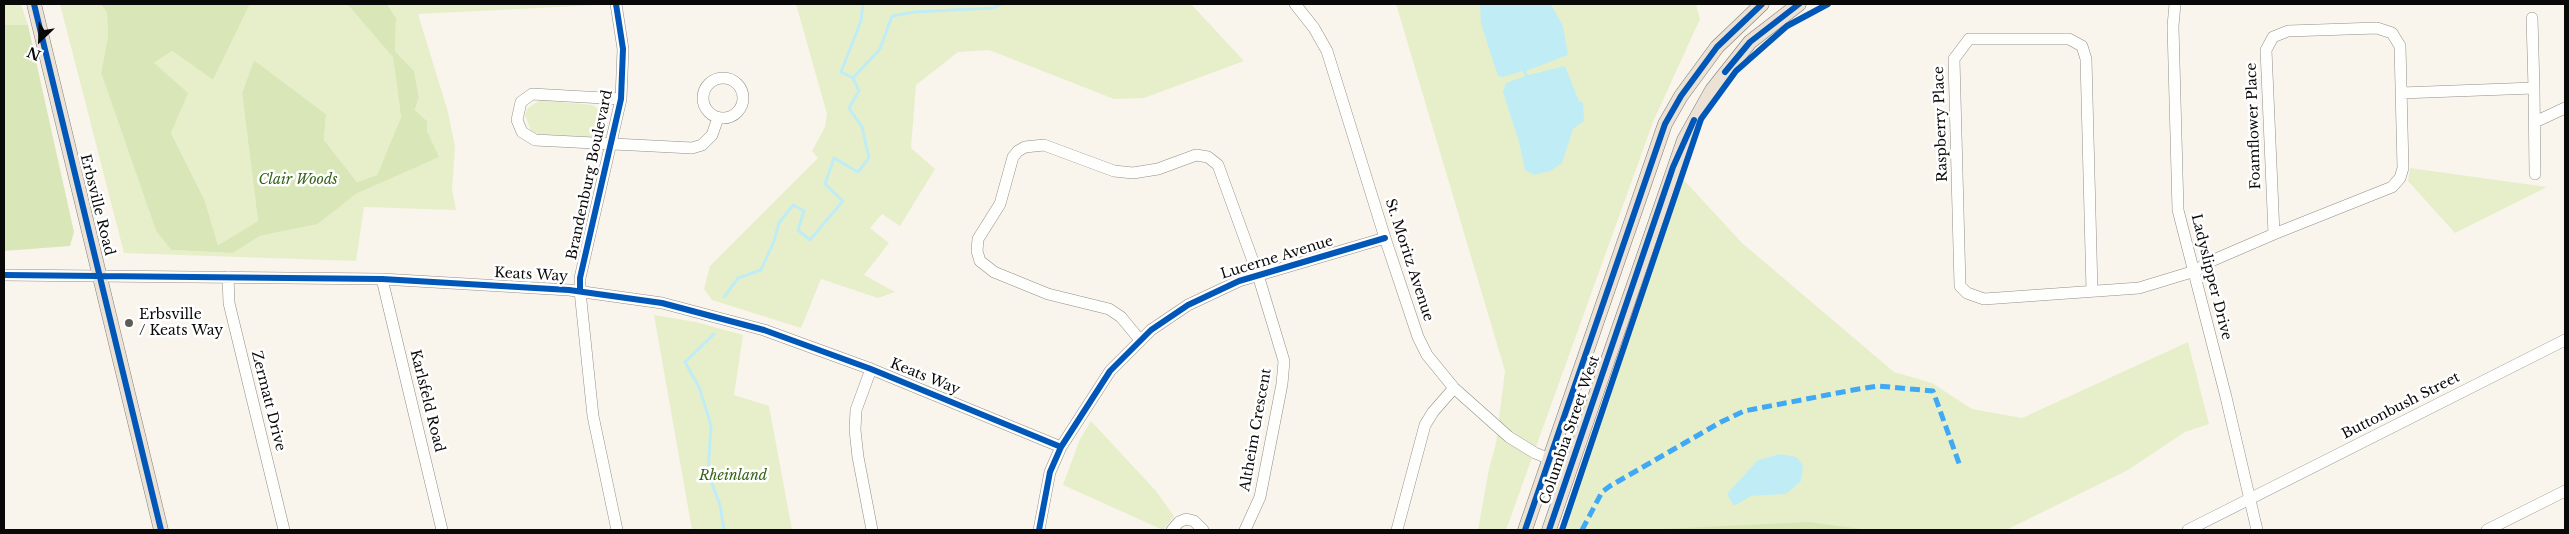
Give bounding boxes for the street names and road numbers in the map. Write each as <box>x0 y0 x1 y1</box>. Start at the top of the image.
street label: Foamflower Place <box>2243 62 2265 190</box>
street label: Raspberry Place <box>1931 66 1951 182</box>
street label: Brandenburg Boulevard <box>564 88 616 262</box>
street label: Erbsville Road <box>76 153 118 257</box>
street label: St. Moritz Avenue <box>1381 197 1437 323</box>
street label: Ladyslipper Drive <box>2187 212 2235 342</box>
street label: Lucerne Avenue <box>1219 233 1335 283</box>
street label: Keats Way <box>494 265 568 285</box>
street label: Karlsfeld Road <box>406 348 448 454</box>
street label: Zermatt Drive <box>247 349 289 453</box>
street label: Columbia Street West <box>1537 353 1603 507</box>
street label: Keats Way <box>888 355 962 399</box>
street label: Altheim Crescent <box>1237 367 1275 493</box>
street label: Buttonbush Street <box>2339 369 2463 443</box>

